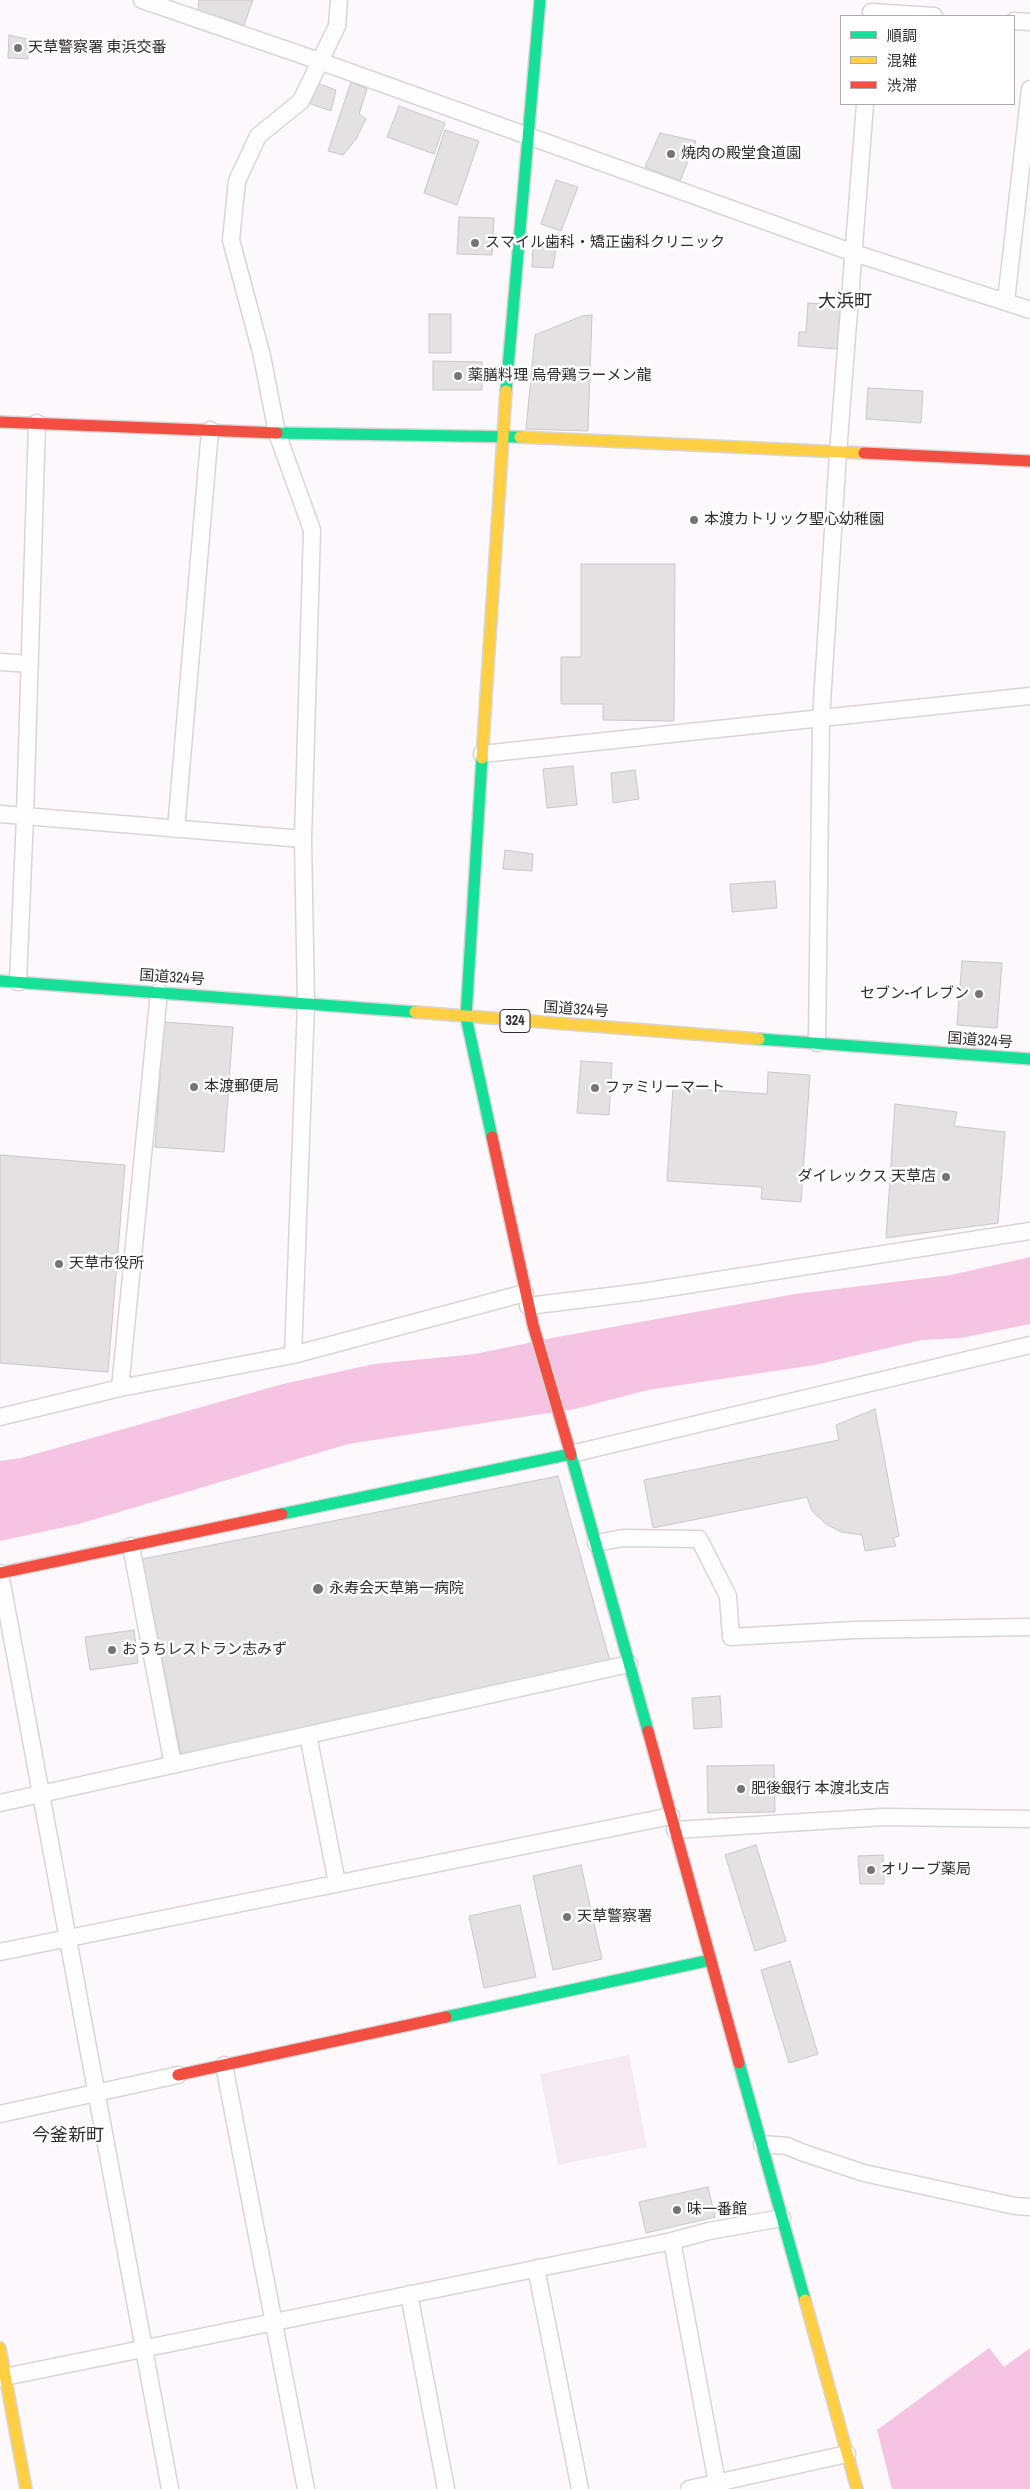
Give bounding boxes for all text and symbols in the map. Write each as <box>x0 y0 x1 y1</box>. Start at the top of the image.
legend <box>840 15 1015 105</box>
text: 順調 <box>887 25 917 46</box>
place label: 天草警察署 東浜交番 <box>28 39 166 57</box>
marker: 天草警察署 東浜交番 <box>12 42 24 54</box>
text: 混雑 <box>887 50 917 71</box>
text: 渋滞 <box>887 75 917 96</box>
place label: 焼肉の殿堂食道園 <box>681 145 801 163</box>
marker: 焼肉の殿堂食道園 <box>665 148 677 160</box>
place label: スマイル歯科・矯正歯科クリニック <box>485 234 725 252</box>
marker: スマイル歯科・矯正歯科クリニック <box>469 237 481 249</box>
district label: 大浜町 <box>818 291 872 313</box>
place label: 薬膳料理 烏骨鶏ラーメン龍 <box>468 367 651 385</box>
marker: 薬膳料理 烏骨鶏ラーメン龍 <box>452 370 464 382</box>
place label: 本渡カトリック聖心幼稚園 <box>704 511 884 529</box>
marker: 本渡カトリック聖心幼稚園 <box>688 514 700 526</box>
street label: 国道324号 <box>139 967 205 989</box>
place label: セブン-イレブン <box>860 985 969 1003</box>
marker: セブン-イレブン <box>973 988 985 1000</box>
street label: 国道324号 <box>543 999 609 1021</box>
road number: 324 <box>500 1009 530 1032</box>
street label: 国道324号 <box>947 1030 1013 1052</box>
place label: 本渡郵便局 <box>204 1078 279 1096</box>
place label: ファミリーマート <box>605 1079 725 1097</box>
marker: 本渡郵便局 <box>188 1081 200 1093</box>
marker: ファミリーマート <box>589 1082 601 1094</box>
place label: ダイレックス 天草店 <box>798 1168 936 1186</box>
marker: ダイレックス 天草店 <box>940 1171 952 1183</box>
place label: 天草市役所 <box>69 1255 144 1273</box>
marker: 天草市役所 <box>53 1258 65 1270</box>
place label: 永寿会天草第一病院 <box>329 1580 464 1598</box>
marker: 永寿会天草第一病院 <box>311 1582 325 1596</box>
place label: おうちレストラン志みず <box>122 1641 287 1659</box>
marker: おうちレストラン志みず <box>106 1644 118 1656</box>
place label: 肥後銀行 本渡北支店 <box>751 1780 889 1798</box>
marker: 肥後銀行 本渡北支店 <box>735 1783 747 1795</box>
place label: オリーブ薬局 <box>881 1861 971 1879</box>
marker: オリーブ薬局 <box>865 1864 877 1876</box>
place label: 天草警察署 <box>577 1908 652 1926</box>
marker: 天草警察署 <box>561 1911 573 1923</box>
district label: 今釜新町 <box>32 2125 104 2147</box>
place label: 味一番館 <box>687 2201 747 2219</box>
marker: 味一番館 <box>671 2204 683 2216</box>

